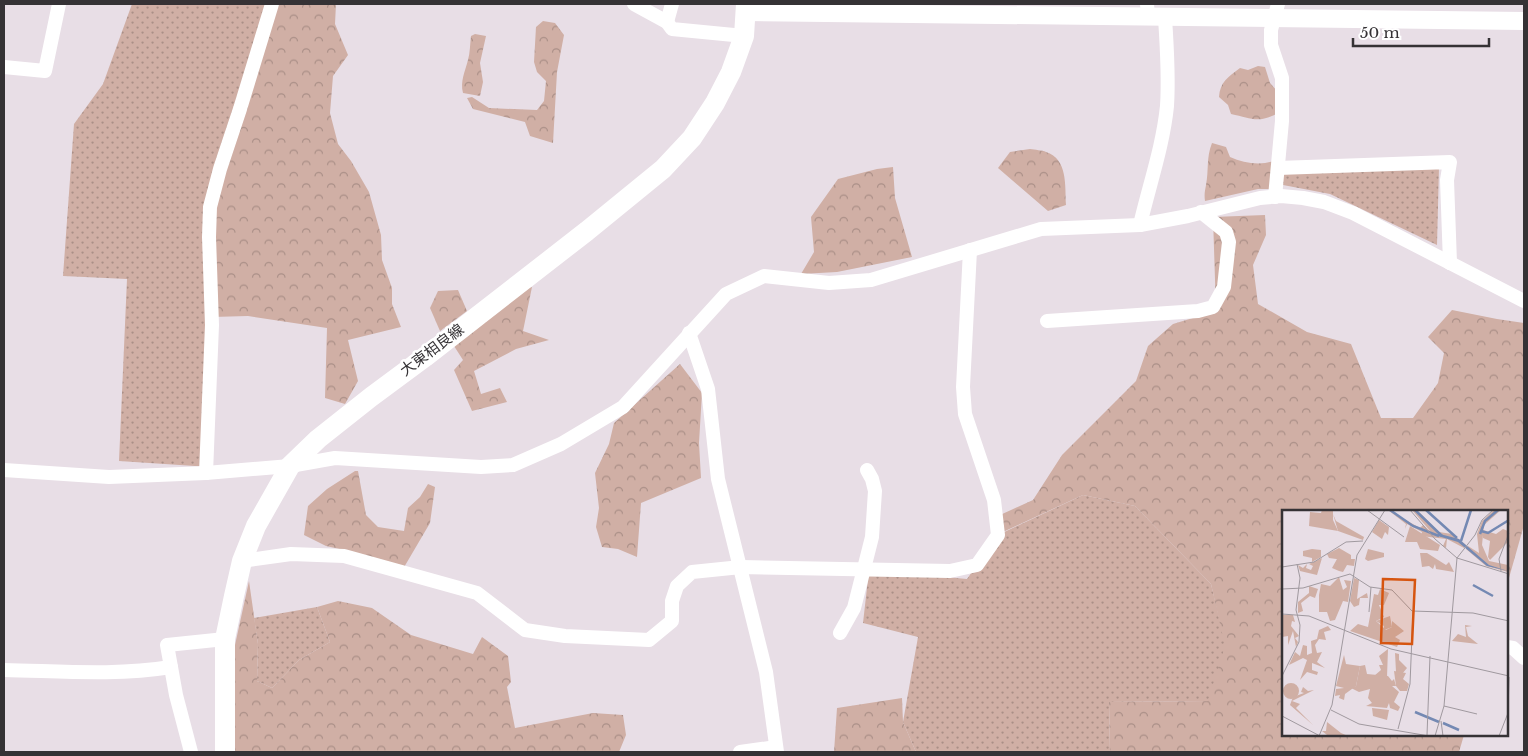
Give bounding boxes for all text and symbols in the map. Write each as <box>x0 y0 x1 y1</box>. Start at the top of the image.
scale bar <box>1353 15 1489 47</box>
text: 50 m <box>1360 23 1400 42</box>
street label: 大東相良線 <box>396 319 467 380</box>
inset map <box>1282 510 1508 736</box>

